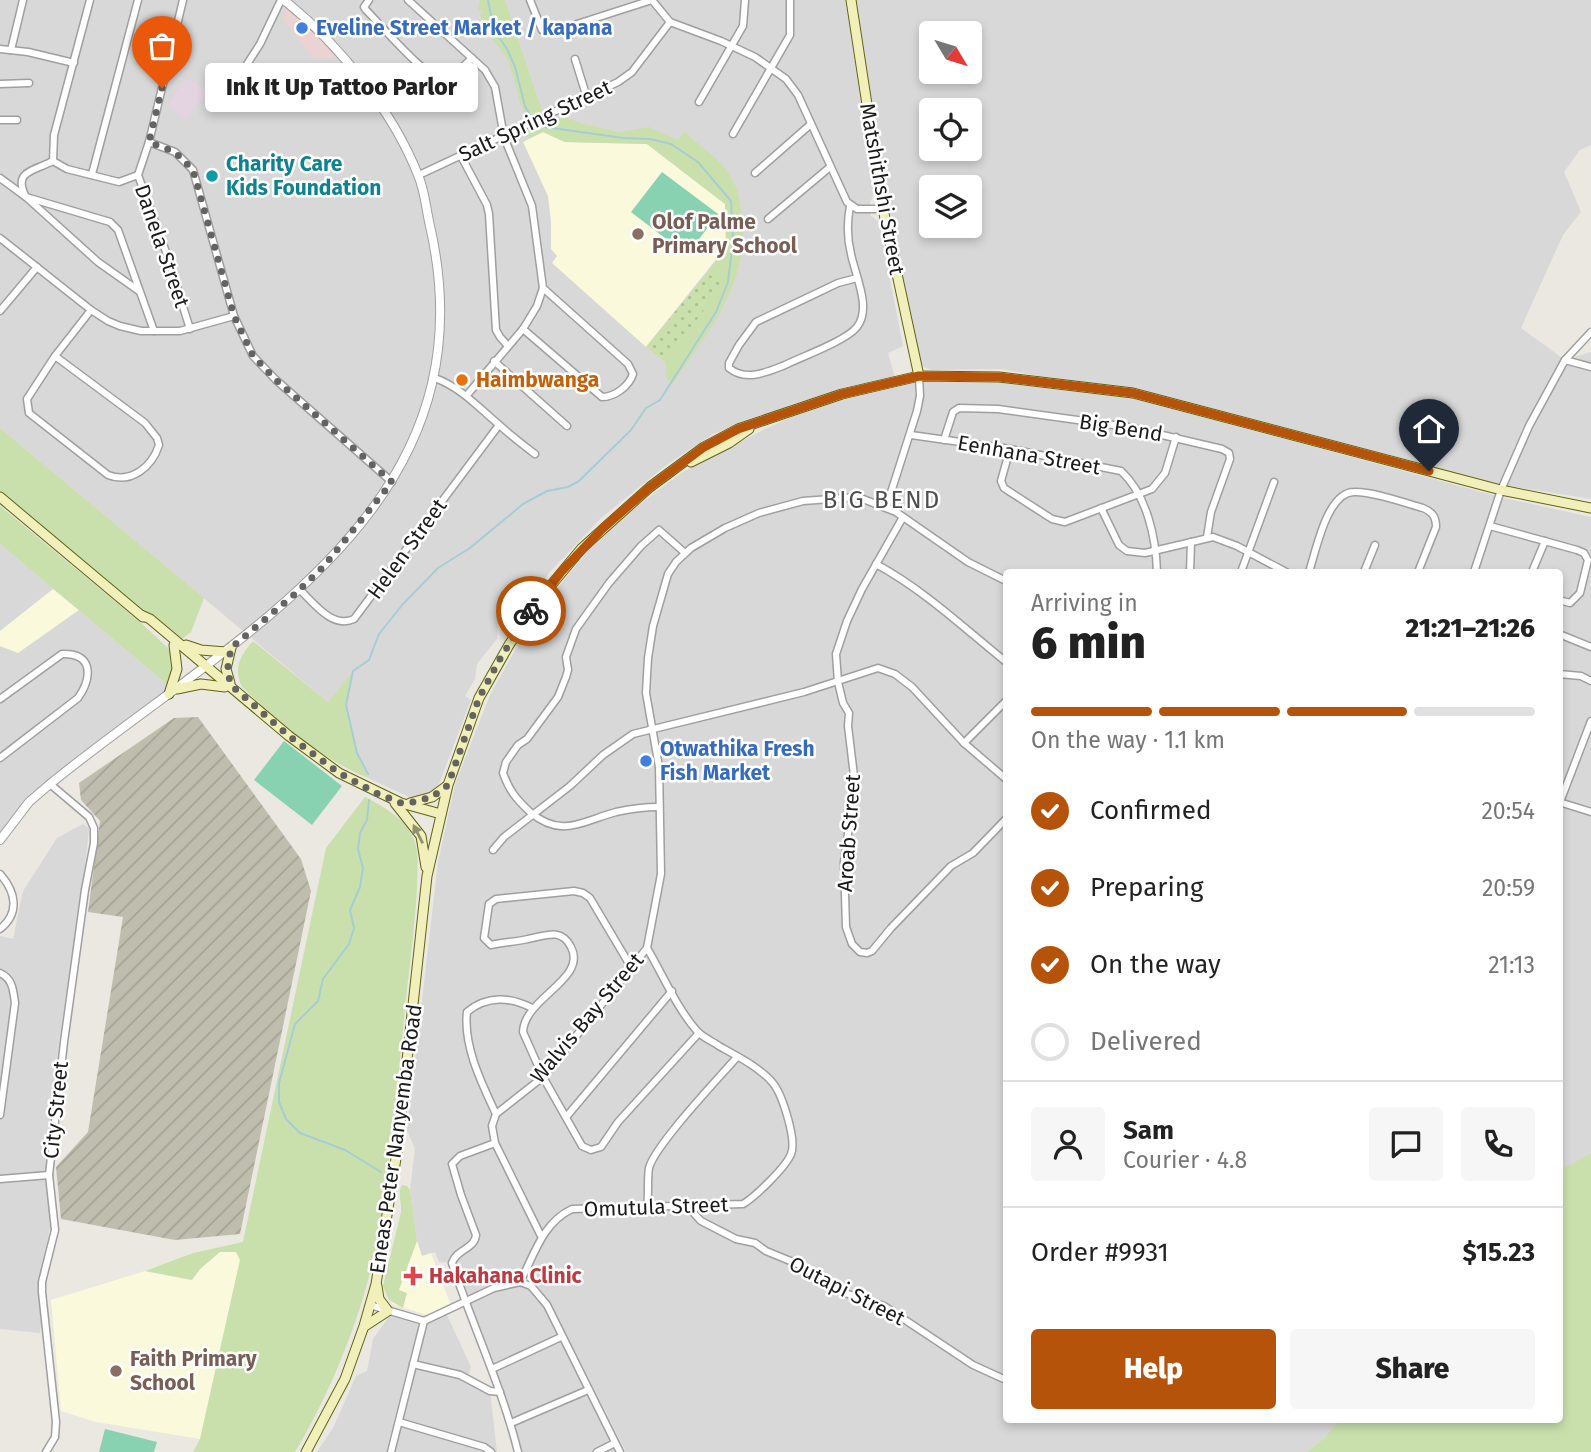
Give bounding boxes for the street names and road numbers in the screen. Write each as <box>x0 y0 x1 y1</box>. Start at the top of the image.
street label: Salt Spring Street <box>454 74 616 168</box>
street label: Matshithshi Street <box>854 101 910 277</box>
street label: Danela Street <box>129 181 195 311</box>
street label: Big Bend <box>1077 409 1165 447</box>
street label: Eenhana Street <box>956 430 1103 480</box>
street label: Helen Street <box>362 493 452 604</box>
street label: Aroab Street <box>832 773 866 893</box>
street label: Walvis Bay Street <box>525 947 649 1089</box>
street label: Eneas Peter Nanyemba Road <box>364 1003 428 1275</box>
street label: City Street <box>38 1059 74 1160</box>
street label: Omutula Street <box>583 1191 729 1223</box>
street label: Outapi Street <box>785 1251 910 1331</box>

